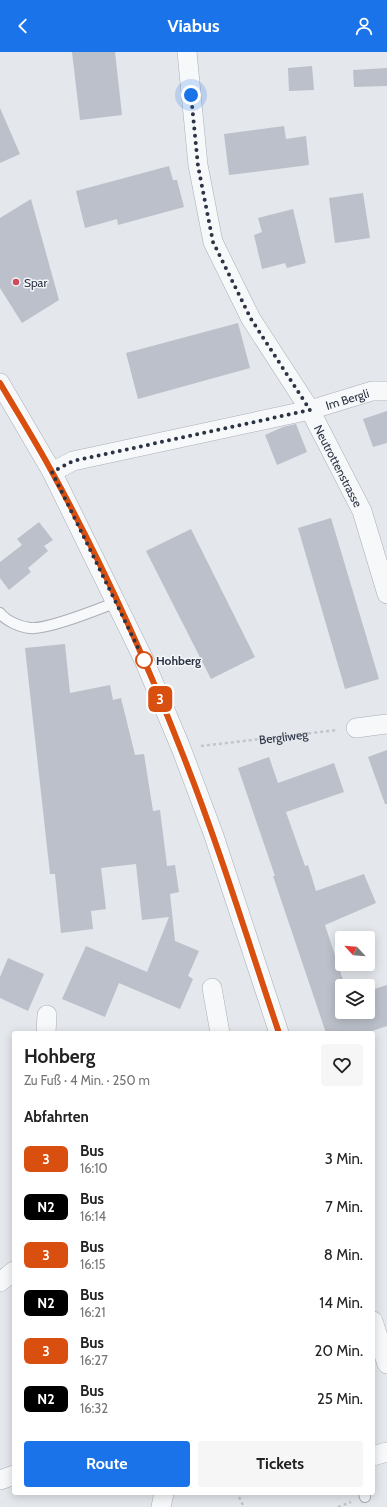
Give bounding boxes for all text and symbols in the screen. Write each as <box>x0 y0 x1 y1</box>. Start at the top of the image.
icon: back <box>12 15 34 37</box>
text: Viabus <box>167 15 220 37</box>
icon: person <box>353 15 375 37</box>
your location <box>181 85 201 105</box>
place label: Spar <box>24 275 47 290</box>
marker: Spar <box>11 277 21 287</box>
street label: Im Bergli <box>324 385 371 412</box>
street label: Neutrottenstrasse <box>311 422 366 509</box>
marker: Hohberg <box>135 651 153 669</box>
place label: Hohberg <box>156 653 201 668</box>
line badge: 3 <box>147 686 173 712</box>
text: 3 <box>156 690 164 708</box>
street label: Bergliweg <box>258 726 310 747</box>
north arrow <box>335 931 375 971</box>
map controls <box>335 931 375 1019</box>
button: layers <box>335 979 375 1019</box>
button: heart <box>321 1044 363 1086</box>
text: Hohberg <box>24 1045 95 1068</box>
text: Zu Fuß · 4 Min. · 250 m <box>24 1072 150 1088</box>
text: Abfahrten <box>24 1108 89 1126</box>
text: Bus <box>80 1142 104 1160</box>
text: 3 <box>42 1150 50 1168</box>
text: 3 Min. <box>325 1150 363 1168</box>
text: 16:10 <box>80 1160 108 1176</box>
text: Bus <box>80 1190 104 1208</box>
text: N2 <box>37 1198 55 1216</box>
text: 7 Min. <box>325 1198 363 1216</box>
text: 16:14 <box>80 1208 106 1224</box>
text: Bus <box>80 1238 104 1256</box>
text: 3 <box>42 1246 50 1264</box>
text: 8 Min. <box>324 1246 363 1264</box>
text: 16:15 <box>80 1256 106 1272</box>
text: Bus <box>80 1286 104 1304</box>
text: N2 <box>37 1294 55 1312</box>
text: 14 Min. <box>319 1294 363 1312</box>
text: 16:21 <box>80 1304 105 1320</box>
text: Bus <box>80 1334 104 1352</box>
text: 3 <box>42 1342 50 1360</box>
text: 20 Min. <box>315 1342 363 1360</box>
text: 16:27 <box>80 1352 108 1368</box>
text: Bus <box>80 1382 104 1400</box>
text: N2 <box>37 1390 55 1408</box>
text: 25 Min. <box>317 1390 363 1408</box>
text: 16:32 <box>80 1400 108 1416</box>
button: Route <box>24 1441 190 1487</box>
button: Tickets <box>198 1441 363 1487</box>

